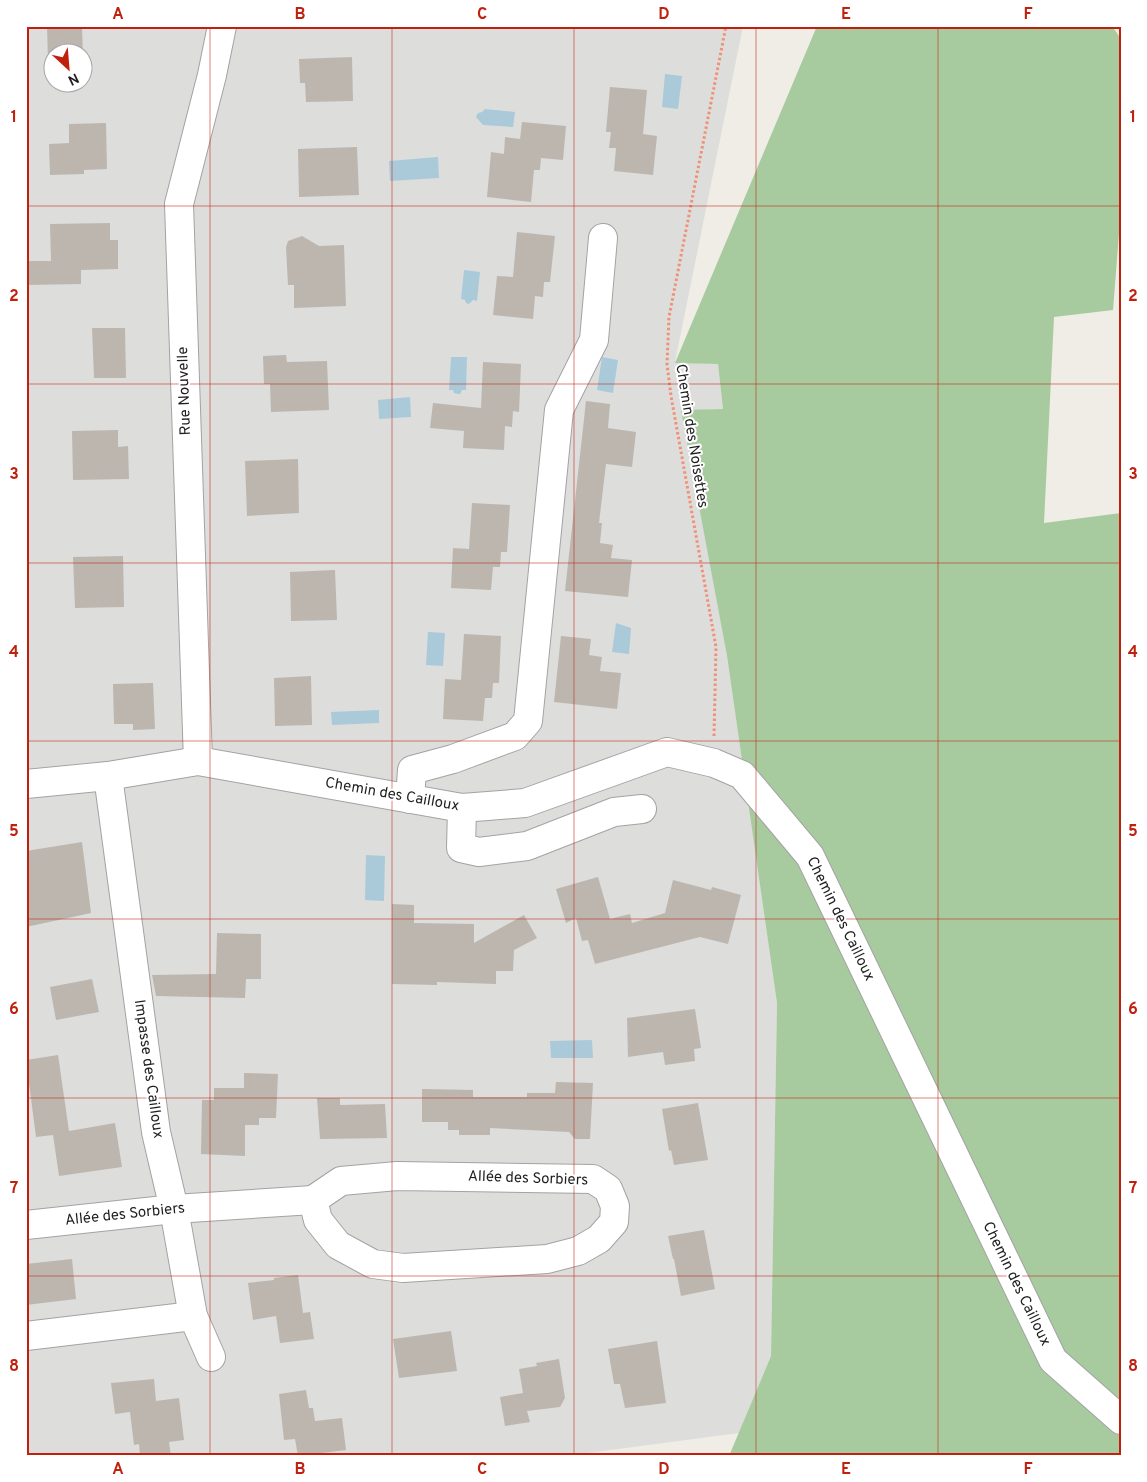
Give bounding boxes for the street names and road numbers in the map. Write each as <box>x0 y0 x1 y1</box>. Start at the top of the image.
street label: Rue Nouvelle <box>174 346 196 436</box>
street label: Chemin des Noisettes <box>670 363 712 509</box>
street label: Chemin des Cailloux <box>323 774 461 816</box>
street label: Chemin des Cailloux <box>802 854 878 984</box>
street label: Impasse des Cailloux <box>129 998 167 1140</box>
street label: Allée des Sorbiers <box>467 1167 589 1191</box>
street label: Allée des Sorbiers <box>64 1199 186 1231</box>
street label: Chemin des Cailloux <box>978 1219 1054 1349</box>

